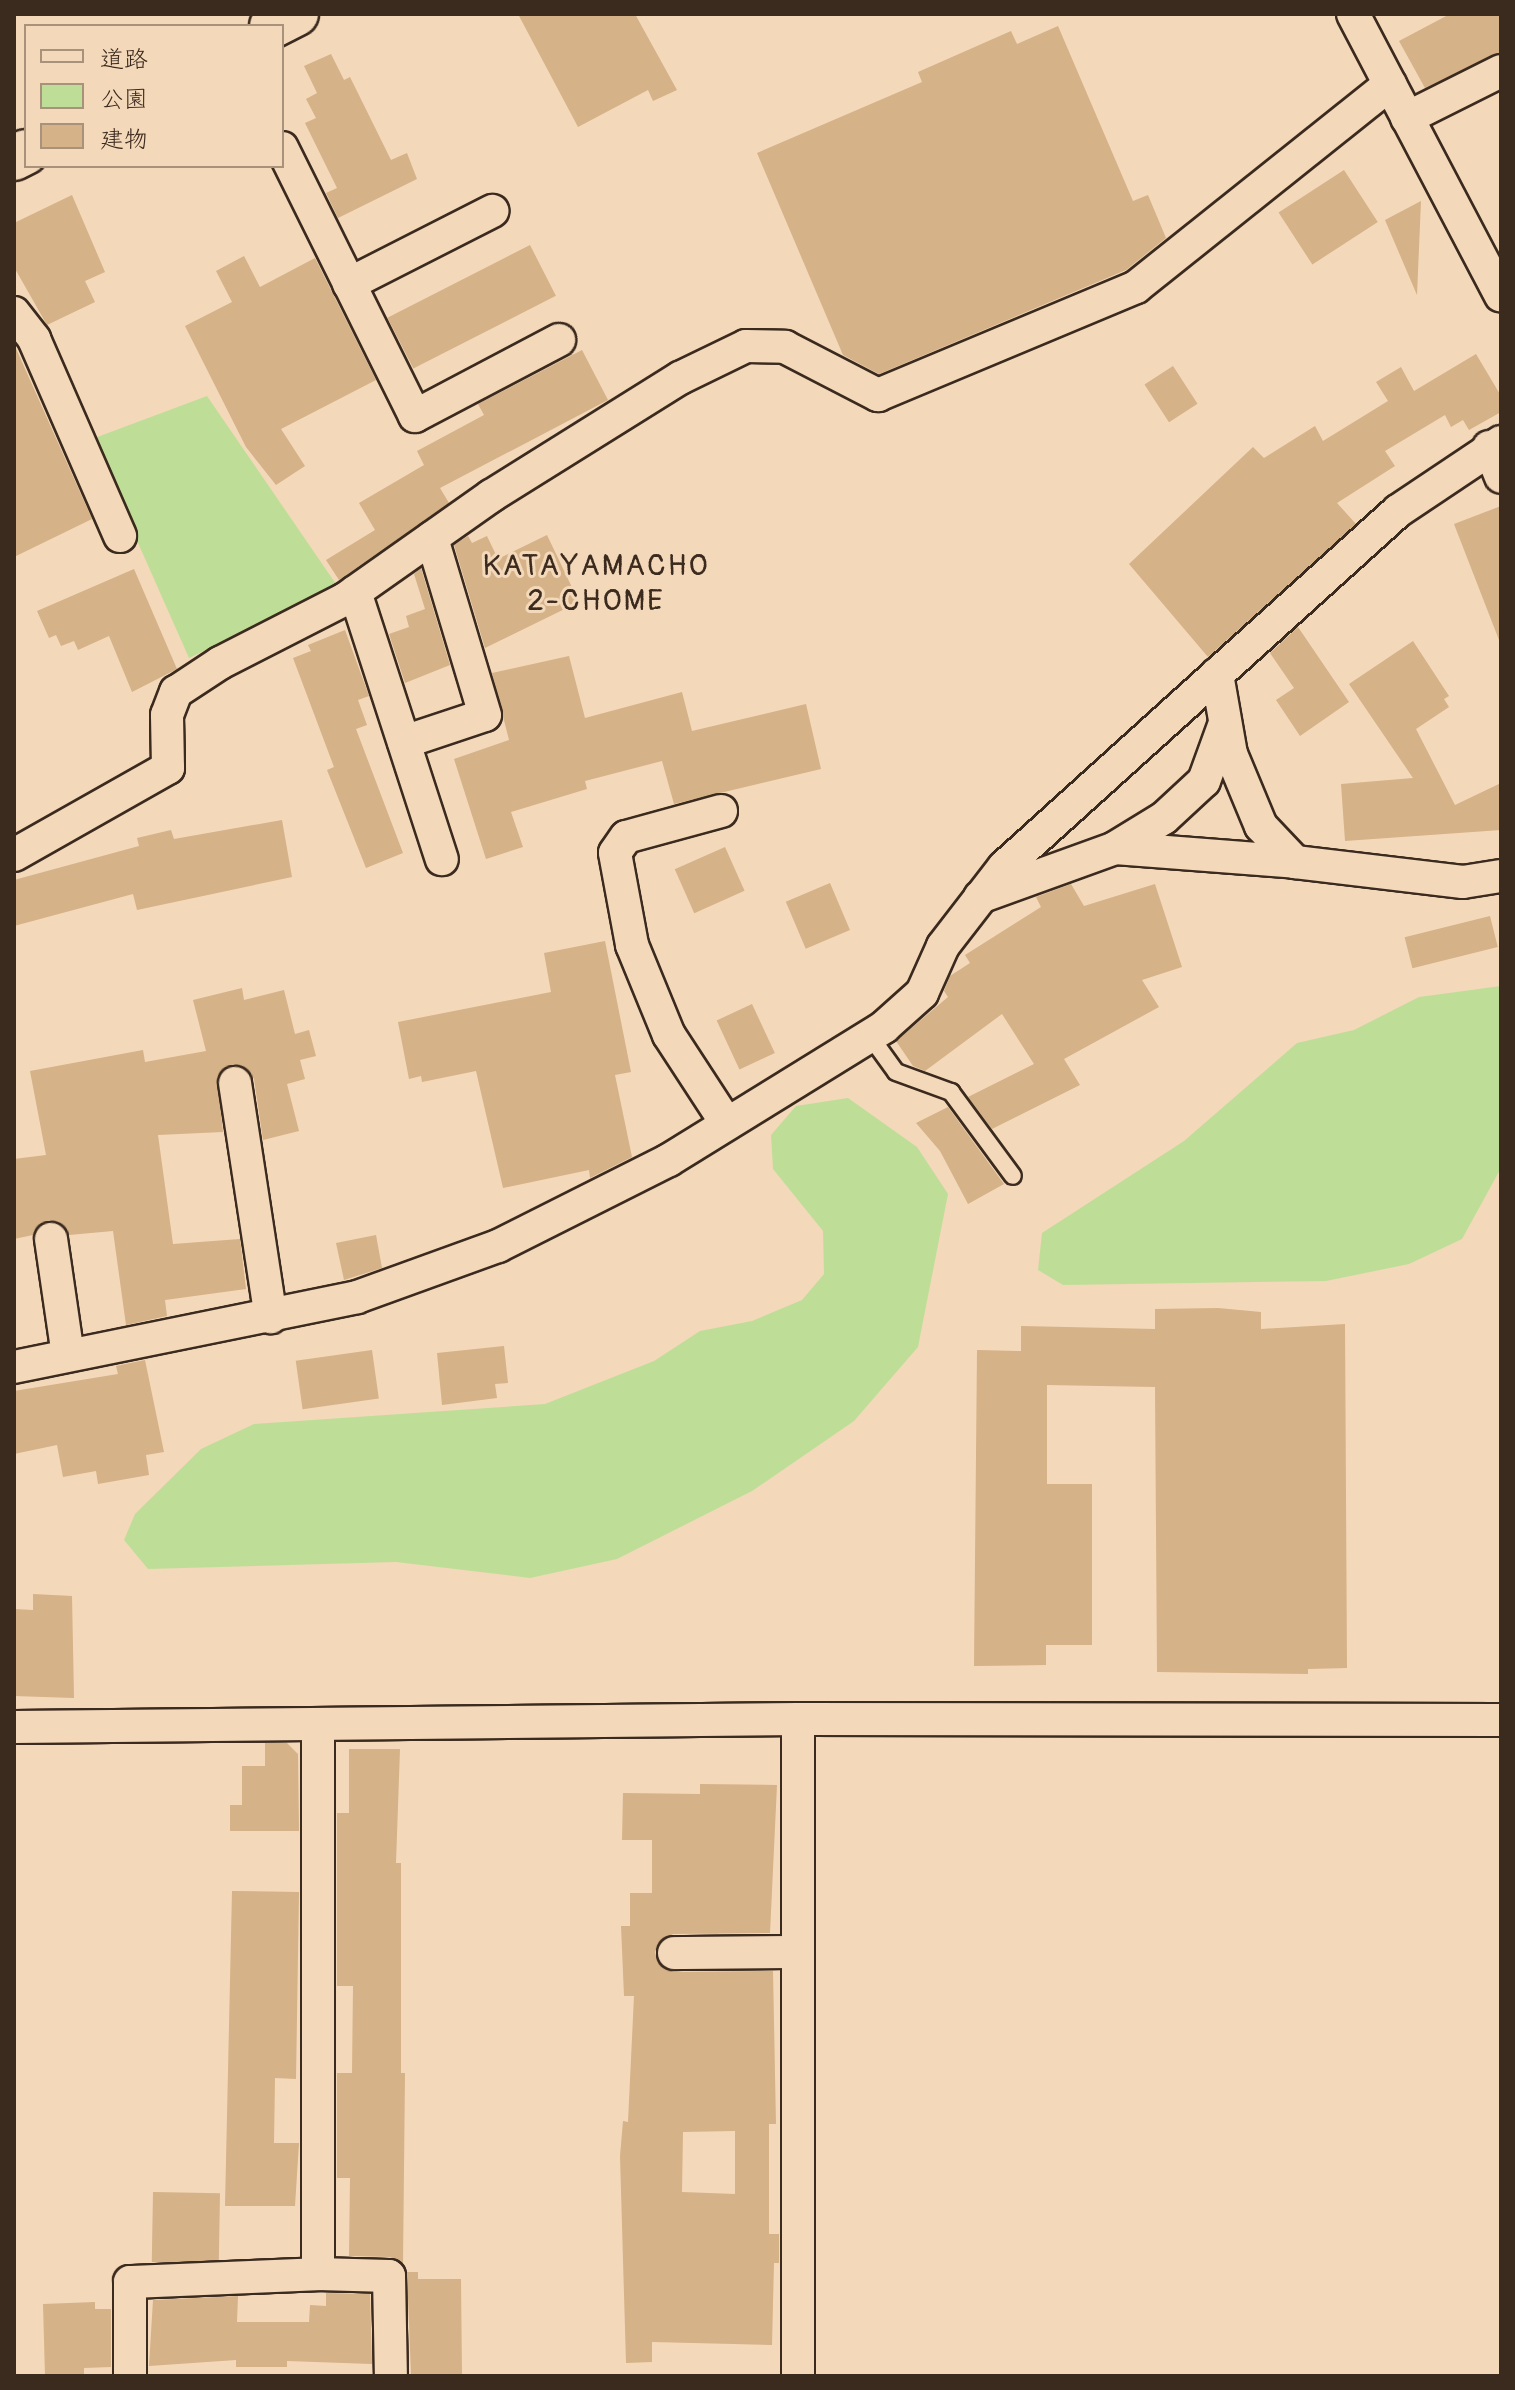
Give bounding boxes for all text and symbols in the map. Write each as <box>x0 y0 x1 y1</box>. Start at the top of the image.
legend <box>24 24 284 168</box>
text: 道路 <box>100 45 148 74</box>
text: 公園 <box>100 85 148 114</box>
text: 建物 <box>100 125 148 154</box>
district label: KATAYAMACHO 2-CHOME <box>483 548 709 618</box>

